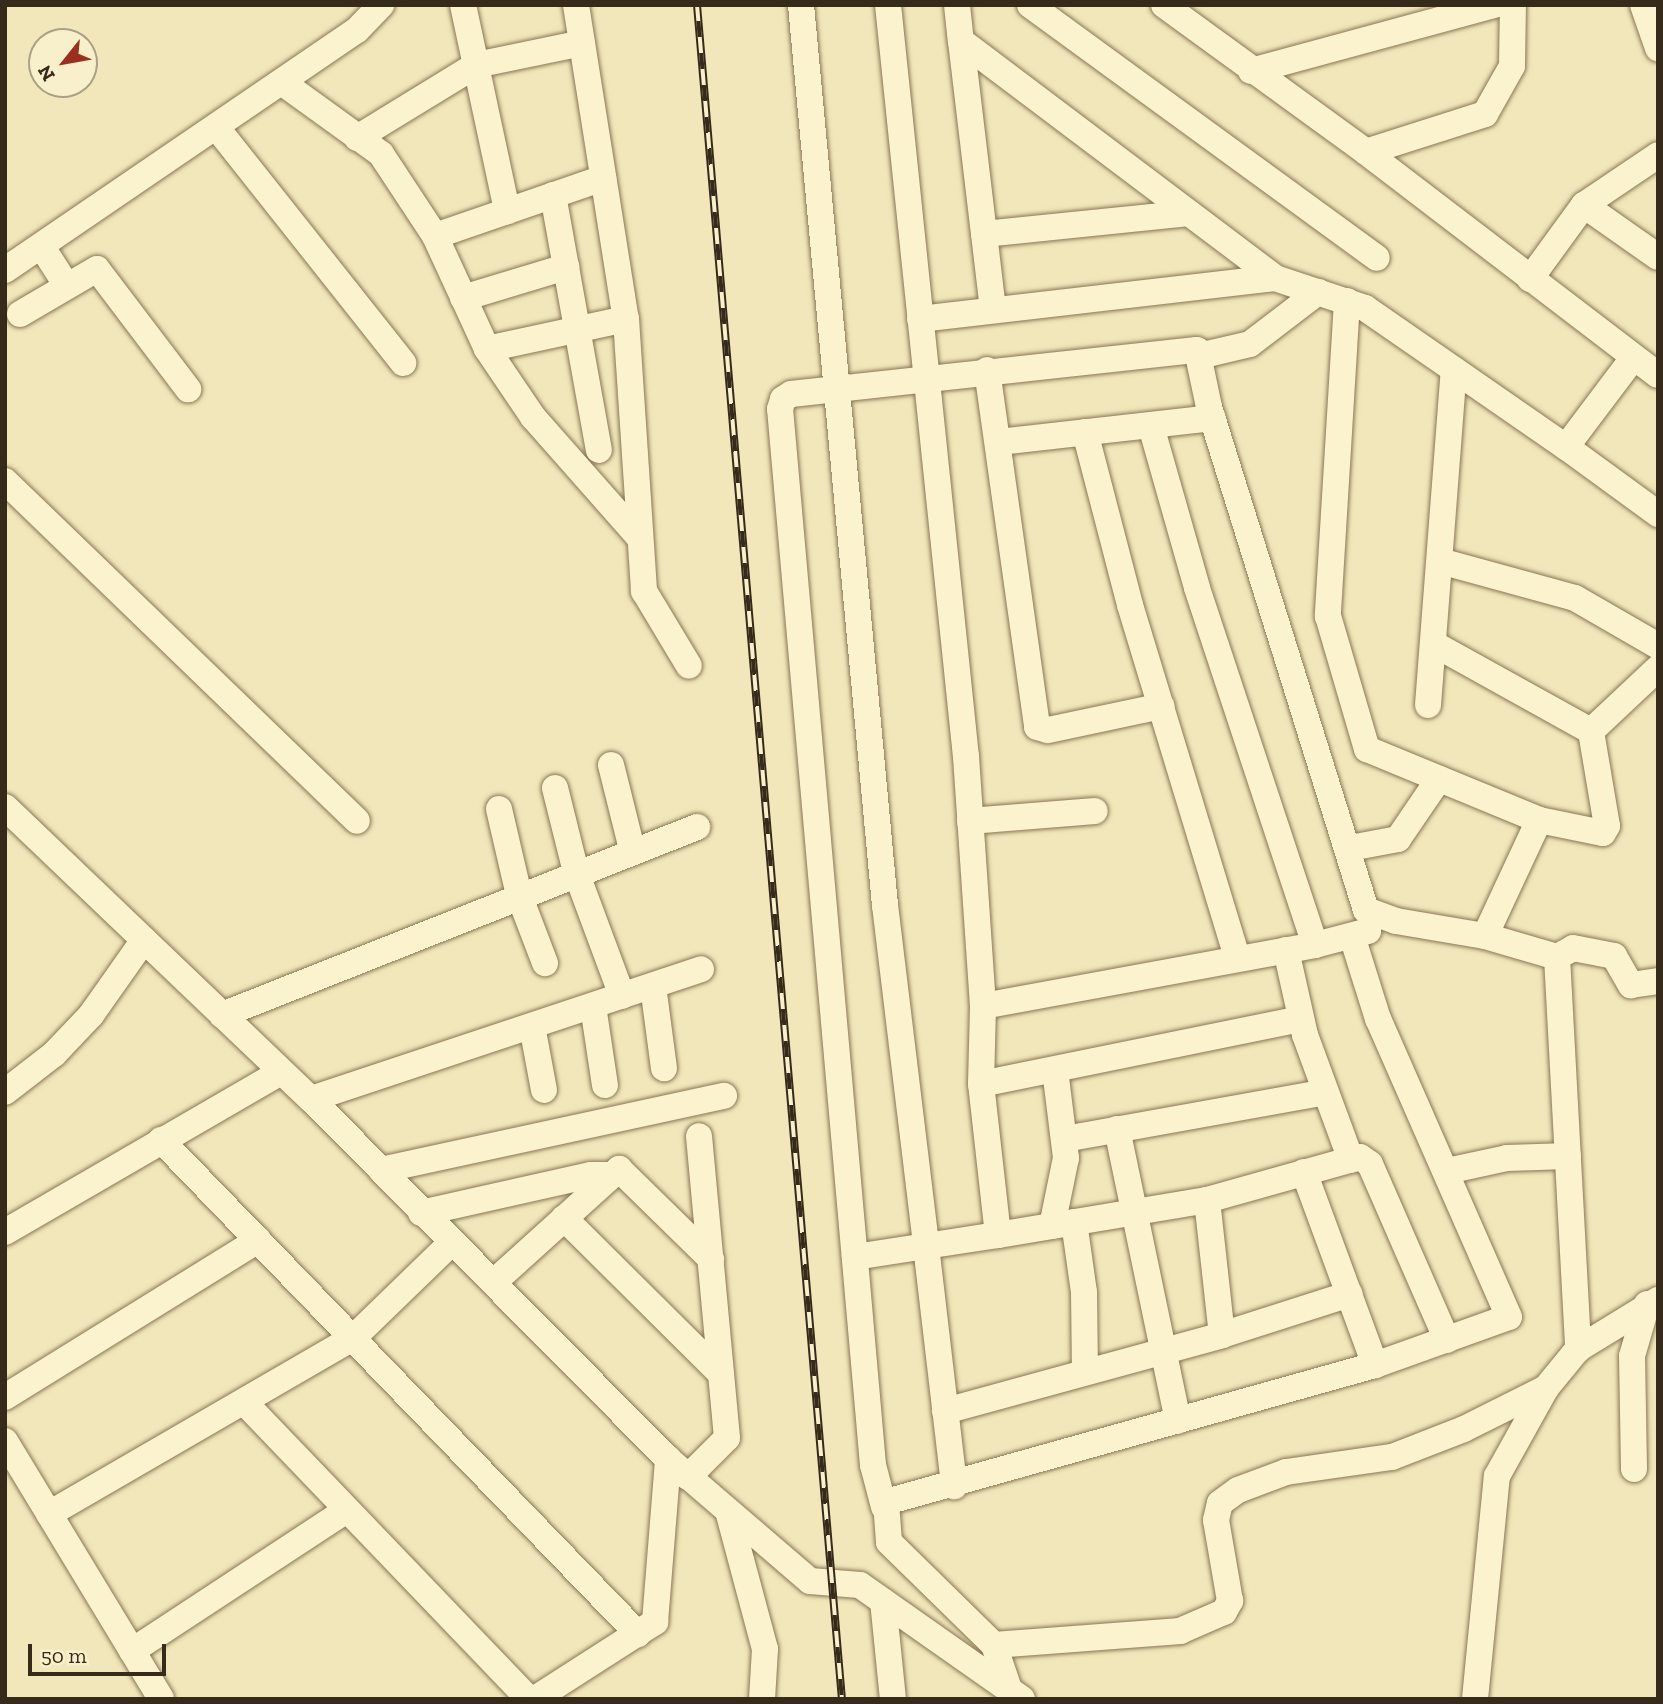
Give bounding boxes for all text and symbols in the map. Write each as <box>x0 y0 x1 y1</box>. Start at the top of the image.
north arrow <box>28 28 98 98</box>
text: N <box>33 61 60 85</box>
scale bar <box>32 1630 170 1674</box>
text: 50 m <box>41 1643 87 1668</box>

